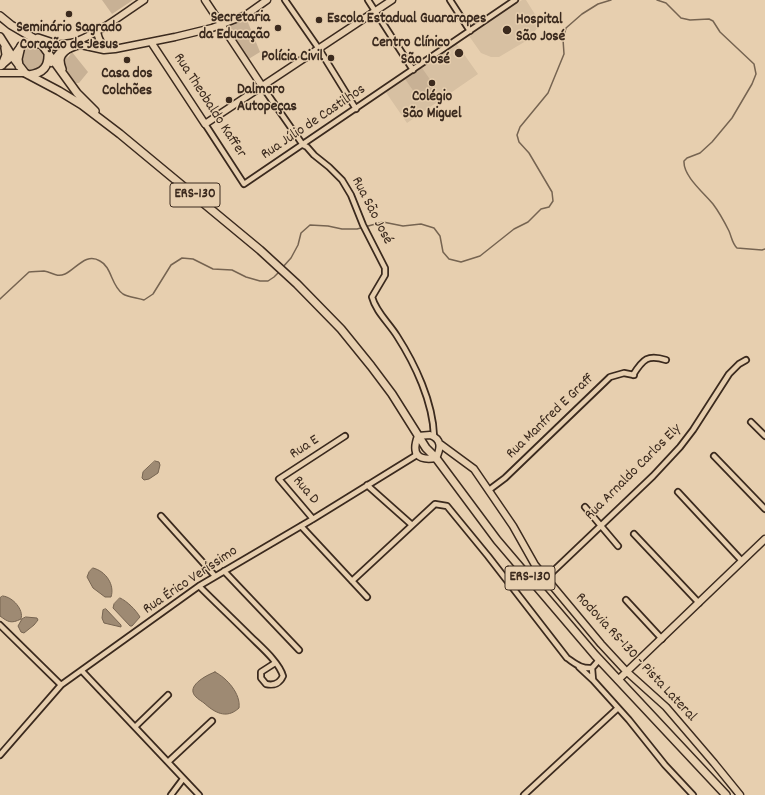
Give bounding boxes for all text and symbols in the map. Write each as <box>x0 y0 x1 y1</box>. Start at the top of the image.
marker: Seminário Sagrado Coração de Jesus <box>64 9 74 19</box>
place label: Secretaria da Educação <box>199 10 270 45</box>
place label: Escola Estadual Guararapes <box>327 11 486 29</box>
place label: Hospital São José <box>516 12 565 47</box>
marker: Escola Estadual Guararapes <box>314 15 324 25</box>
place label: Seminário Sagrado Coração de Jesus <box>16 20 122 55</box>
marker: Secretaria da Educação <box>273 23 283 33</box>
marker: Hospital São José <box>501 24 513 36</box>
place label: Centro Clínico São José <box>372 35 450 70</box>
marker: Centro Clínico São José <box>453 47 465 59</box>
place label: Polícia Civil <box>261 49 323 67</box>
street label: Rua Theobaldo Kaffer <box>169 50 249 162</box>
marker: Polícia Civil <box>326 53 336 63</box>
marker: Casa dos Colchões <box>122 55 132 65</box>
place label: Casa dos Colchões <box>101 66 153 101</box>
marker: Colégio São Miguel <box>427 78 437 88</box>
street label: Rua Júlio de Castilhos <box>258 81 370 165</box>
place label: Dalmoro Autopeças <box>237 82 297 117</box>
place label: Colégio São Miguel <box>403 89 461 124</box>
marker: Dalmoro Autopeças <box>224 95 234 105</box>
street label: Rua São José <box>346 174 396 248</box>
road number: ERS-130 <box>170 183 220 207</box>
street label: Rua Manfred E Graff <box>503 370 599 464</box>
street label: Rua Arnaldo Carlos Ely <box>582 421 686 525</box>
street label: Rua E <box>287 432 323 464</box>
street label: Rua D <box>288 473 322 509</box>
street label: Rua Érico Veríssimo <box>140 543 242 619</box>
road number: ERS-130 <box>505 566 555 590</box>
street label: Rodovia RS-130 - Pista Lateral <box>571 590 699 726</box>

